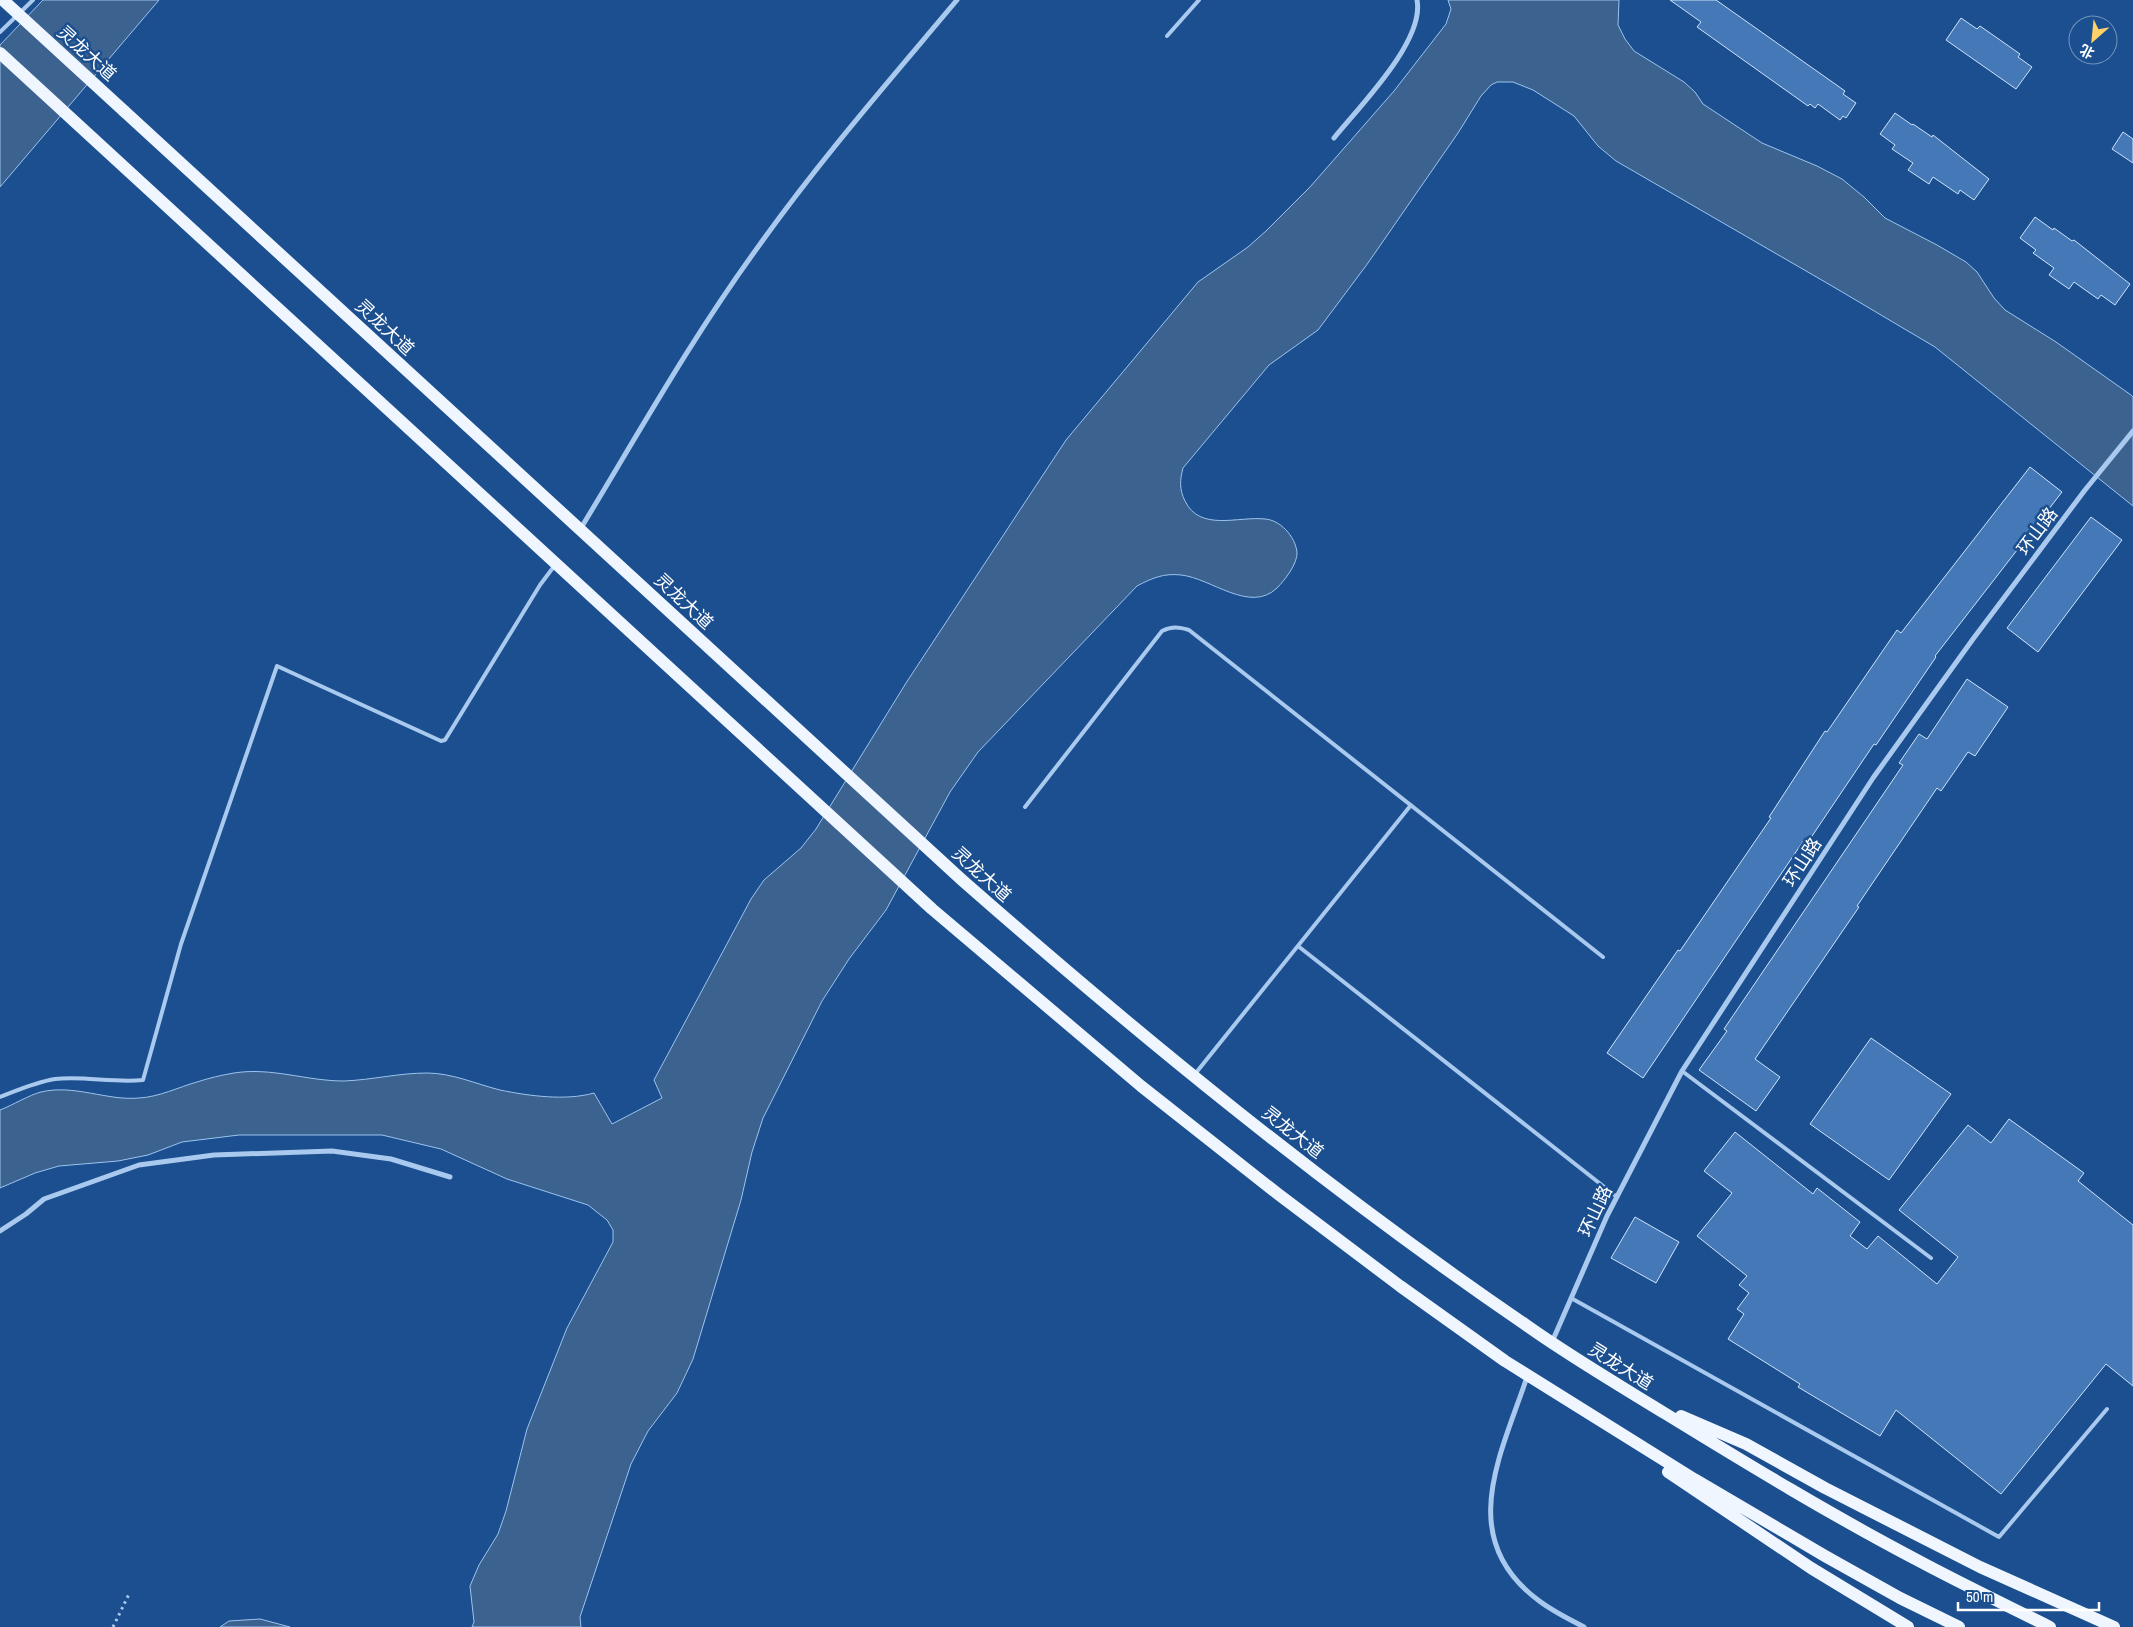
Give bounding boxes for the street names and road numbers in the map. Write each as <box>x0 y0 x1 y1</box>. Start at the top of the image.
street label: 灵龙大道 <box>52 20 122 86</box>
street label: 灵龙大道 <box>350 293 420 361</box>
street label: 环山路 <box>2011 502 2063 560</box>
street label: 灵龙大道 <box>649 567 719 635</box>
street label: 环山路 <box>1777 833 1827 891</box>
street label: 灵龙大道 <box>947 841 1017 907</box>
street label: 灵龙大道 <box>1257 1100 1329 1164</box>
street label: 环山路 <box>1572 1181 1618 1241</box>
street label: 灵龙大道 <box>1584 1336 1658 1396</box>

